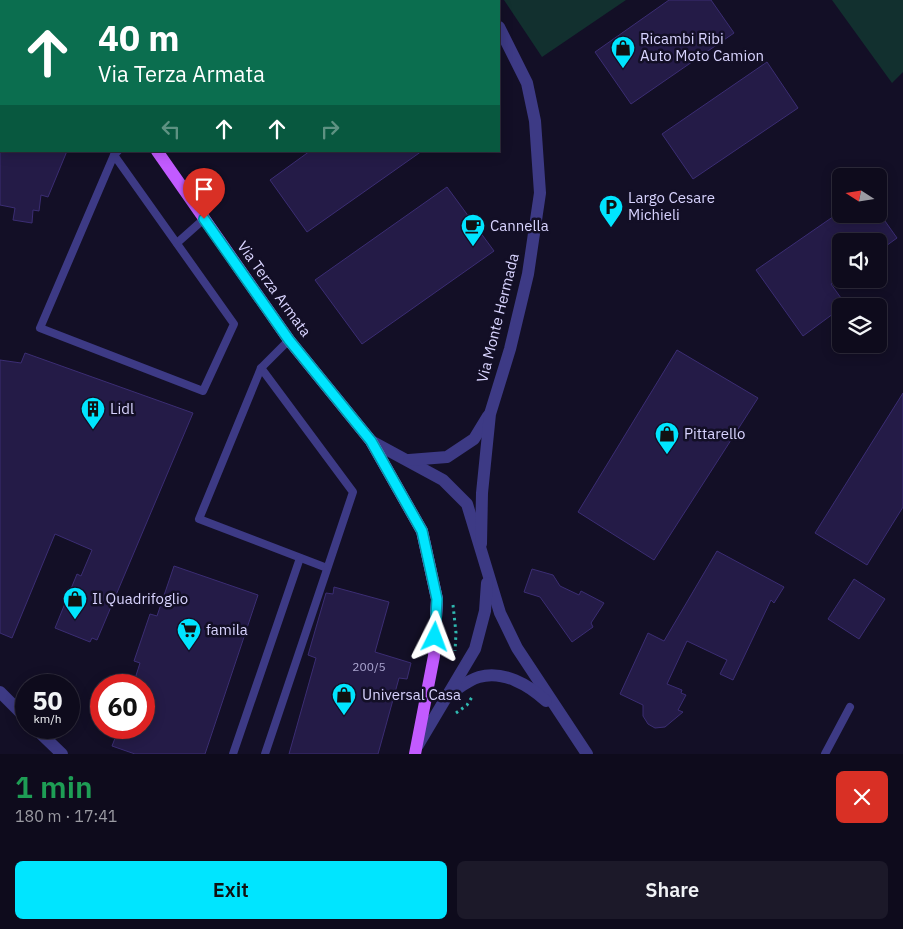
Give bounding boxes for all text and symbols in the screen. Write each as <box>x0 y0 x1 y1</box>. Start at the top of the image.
text: 40 m <box>98 15 180 61</box>
icon: ahead <box>15 20 80 85</box>
place label: Ricambi Ribi Auto Moto Camion <box>640 29 764 65</box>
shop icon: Ricambi Ribi Auto Moto Camion <box>610 35 636 69</box>
text: Via Terza Armata <box>98 59 265 88</box>
icon: left <box>157 115 185 143</box>
icon: ahead <box>210 115 238 143</box>
icon: ahead <box>263 115 291 143</box>
icon: right <box>316 115 344 143</box>
pin <box>183 168 225 219</box>
north arrow <box>832 168 888 222</box>
map controls <box>832 168 887 353</box>
icon: arrive <box>190 175 218 203</box>
place label: Largo Cesare Michieli <box>628 188 715 224</box>
parking icon: Largo Cesare Michieli <box>598 194 624 228</box>
cafe icon: Cannella <box>460 213 486 247</box>
place label: Cannella <box>490 216 549 235</box>
button: sound <box>832 233 887 288</box>
street label: Via Terza Armata <box>233 237 316 340</box>
street label: Via Monte Hermada <box>472 251 523 385</box>
button: layers <box>832 298 887 353</box>
building icon: Lidl <box>80 396 106 430</box>
place label: Lidl <box>110 399 134 418</box>
shop icon: Pittarello <box>654 421 680 455</box>
place label: Pittarello <box>684 424 745 443</box>
shop icon: Il Quadrifoglio <box>62 586 88 620</box>
place label: Il Quadrifoglio <box>92 589 188 608</box>
position arrow <box>408 610 460 662</box>
supermarket icon: famila <box>176 617 202 651</box>
place label: famila <box>206 620 248 639</box>
house number: 200/5 <box>352 659 386 674</box>
speed limit sign: 60 <box>90 674 155 739</box>
shop icon: Universal Casa <box>331 682 357 716</box>
text: 50 <box>32 684 63 717</box>
place label: Universal Casa <box>362 685 461 704</box>
text: km/h <box>33 711 62 726</box>
text: 1 min <box>15 767 93 806</box>
button: close <box>836 771 888 823</box>
text: 180 m · 17:41 <box>15 806 117 826</box>
button: Exit <box>15 861 447 919</box>
button: Share <box>457 861 888 919</box>

